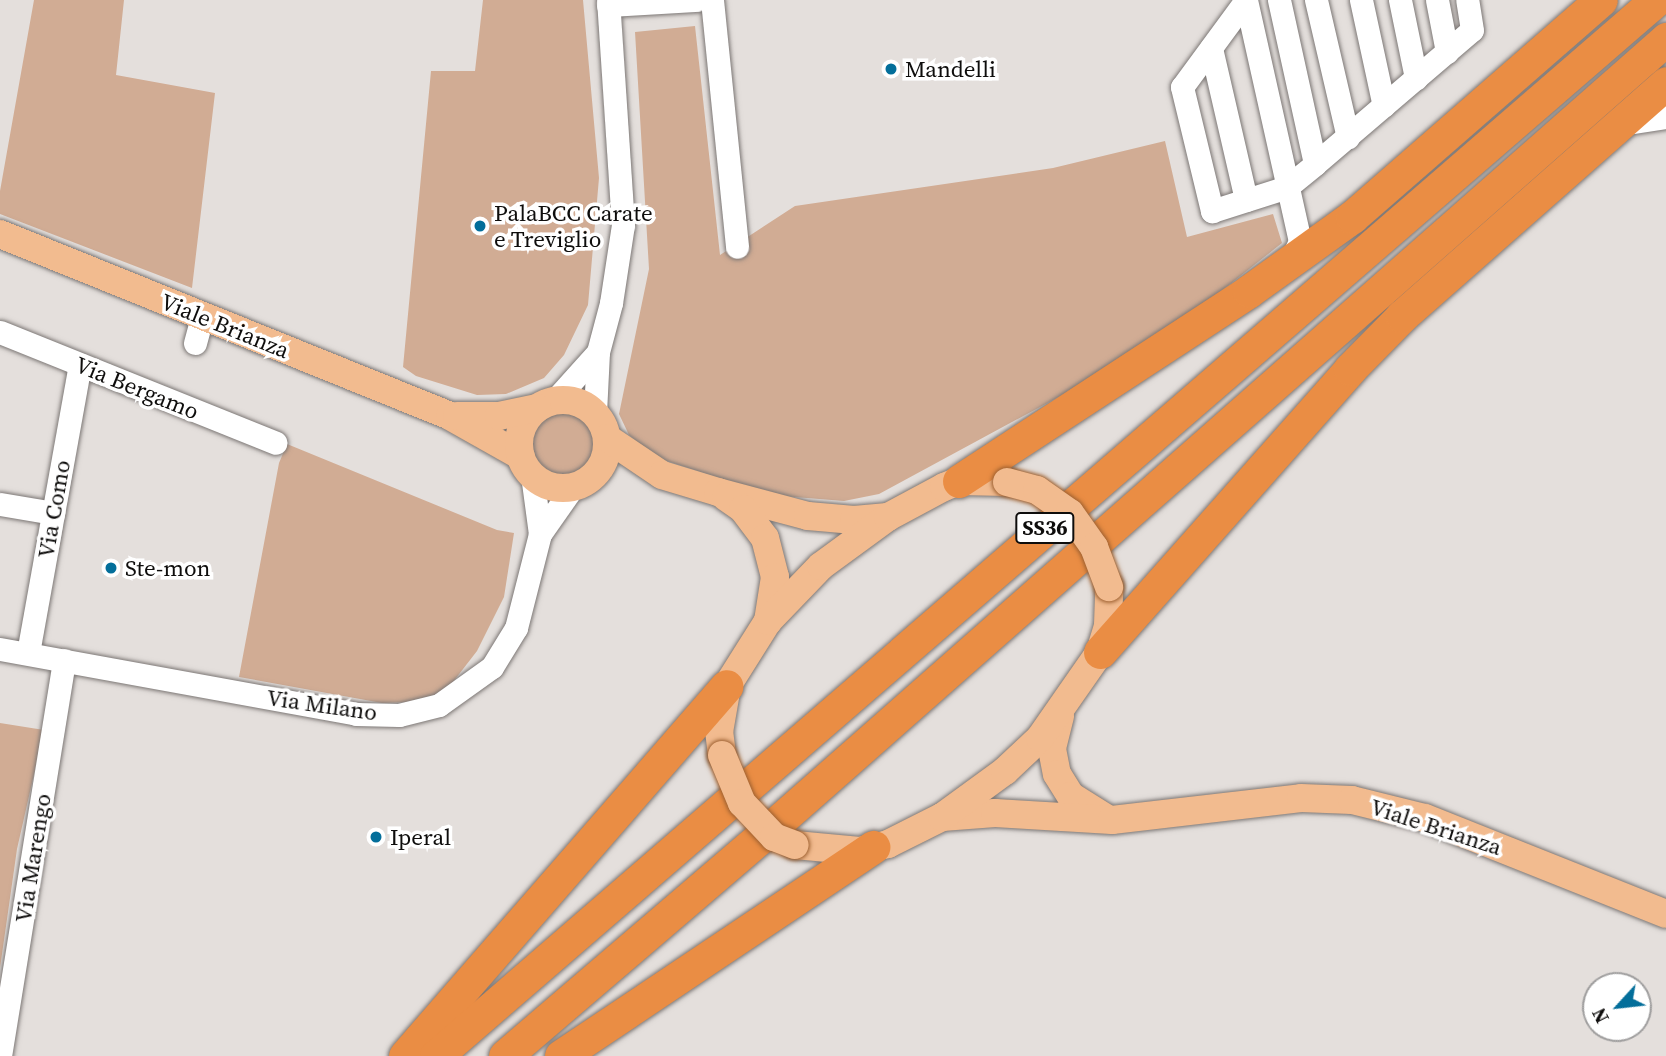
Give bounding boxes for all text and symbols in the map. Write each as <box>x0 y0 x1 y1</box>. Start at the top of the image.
place label: Mandelli <box>905 55 996 83</box>
marker: Mandelli <box>883 61 899 77</box>
place label: PalaBCC Carate e Treviglio <box>494 199 653 253</box>
marker: PalaBCC Carate e Treviglio <box>472 218 488 234</box>
street label: Viale Brianza <box>157 288 293 364</box>
street label: Via Bergamo <box>71 351 203 425</box>
street label: Via Como <box>32 458 76 560</box>
road number: SS36 <box>1015 510 1075 546</box>
place label: Ste-mon <box>125 554 210 582</box>
marker: Ste-mon <box>103 560 119 576</box>
street label: Via Milano <box>265 684 379 726</box>
street label: Via Marengo <box>9 792 57 924</box>
street label: Viale Brianza <box>1367 793 1505 861</box>
place label: Iperal <box>390 823 451 851</box>
marker: Iperal <box>368 829 384 845</box>
north arrow <box>1582 972 1652 1042</box>
text: N <box>1585 1004 1615 1028</box>

